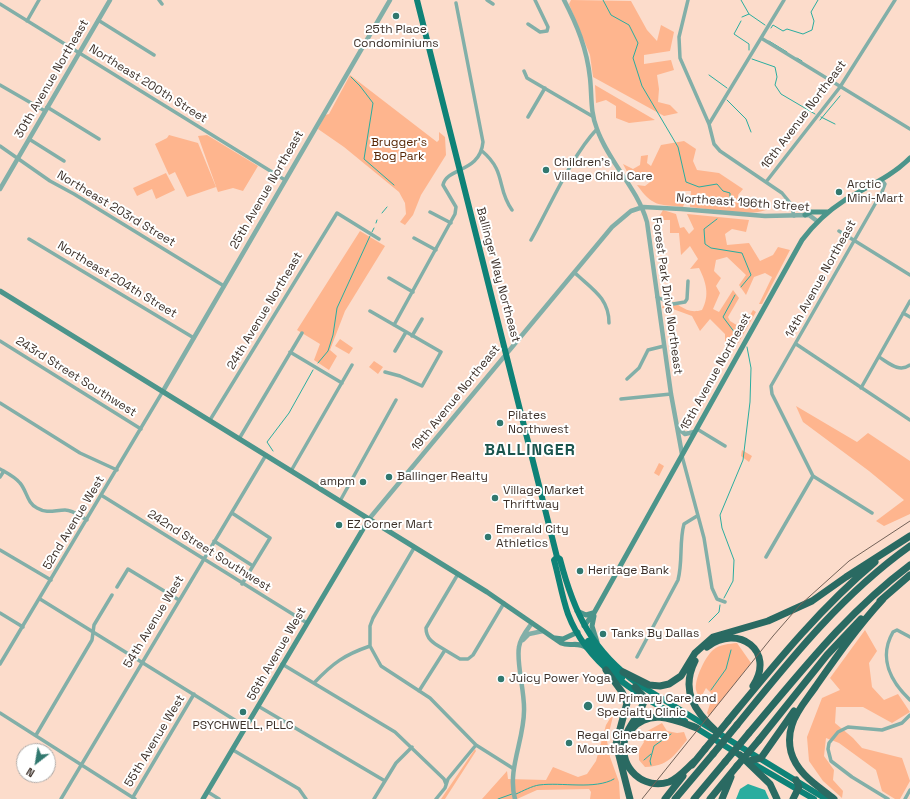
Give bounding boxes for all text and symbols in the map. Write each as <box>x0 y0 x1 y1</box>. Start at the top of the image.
marker: 25th Place Condominiums <box>391 11 401 21</box>
street label: 30th Avenue Northeast <box>12 17 92 141</box>
place label: 25th Place Condominiums <box>353 23 439 51</box>
street label: Northeast 200th Street <box>86 42 210 126</box>
street label: 16th Avenue Northeast <box>758 58 850 172</box>
street label: 25th Avenue Northeast <box>227 128 307 252</box>
park label: Brugger's Bog Park <box>371 136 427 164</box>
place label: Children's Village Child Care <box>554 156 653 184</box>
marker: Children's Village Child Care <box>541 165 551 175</box>
street label: Northeast 203rd Street <box>54 168 178 250</box>
place label: Arctic Mini-Mart <box>847 178 903 206</box>
marker: Arctic Mini-Mart <box>834 187 844 197</box>
street label: Northeast 196th Street <box>676 191 810 215</box>
street label: Ballinger Way Northeast <box>473 206 523 344</box>
street label: Forest Park Drive Northeast <box>649 217 685 375</box>
street label: 14th Avenue Northeast <box>783 218 859 340</box>
street label: Northeast 204th Street <box>55 239 179 321</box>
street label: 24th Avenue Northeast <box>224 250 306 372</box>
street label: 15th Avenue Northeast <box>678 311 754 433</box>
street label: 243rd Street Southwest <box>13 334 139 420</box>
street label: 19th Avenue Northeast <box>409 342 503 454</box>
place label: Pilates Northwest <box>508 409 569 437</box>
marker: Pilates Northwest <box>495 418 505 428</box>
district label: BALLINGER <box>484 441 576 461</box>
place label: Ballinger Realty <box>397 470 488 484</box>
marker: Ballinger Realty <box>384 472 394 482</box>
street label: 52nd Avenue West <box>40 473 108 573</box>
place label: ampm <box>320 475 355 489</box>
marker: ampm <box>358 477 368 487</box>
place label: Village Market Thriftway <box>503 484 584 512</box>
marker: Village Market Thriftway <box>490 493 500 503</box>
street label: 242nd Street Southwest <box>145 507 273 595</box>
place label: EZ Corner Mart <box>347 518 433 532</box>
marker: EZ Corner Mart <box>334 520 344 530</box>
place label: Emerald City Athletics <box>496 523 569 551</box>
marker: Emerald City Athletics <box>483 532 493 542</box>
place label: Heritage Bank <box>588 564 669 578</box>
marker: Heritage Bank <box>575 566 585 576</box>
street label: 54th Avenue West <box>121 573 187 671</box>
street label: 56th Avenue West <box>244 605 310 703</box>
place label: Tanks By Dallas <box>611 627 699 641</box>
marker: Tanks By Dallas <box>598 629 608 639</box>
place label: Juicy Power Yoga <box>509 672 611 686</box>
marker: Juicy Power Yoga <box>496 674 506 684</box>
street label: 55th Avenue West <box>122 692 188 790</box>
place label: UW Primary Care and Specialty Clinic <box>597 692 717 720</box>
marker: UW Primary Care and Specialty Clinic <box>582 700 594 712</box>
marker: PSYCHWELL, PLLC <box>238 707 248 717</box>
place label: PSYCHWELL, PLLC <box>192 719 294 733</box>
place label: Regal Cinebarre Mountlake <box>577 729 668 757</box>
marker: Regal Cinebarre Mountlake <box>564 738 574 748</box>
north arrow <box>16 743 56 783</box>
text: N <box>24 765 37 780</box>

